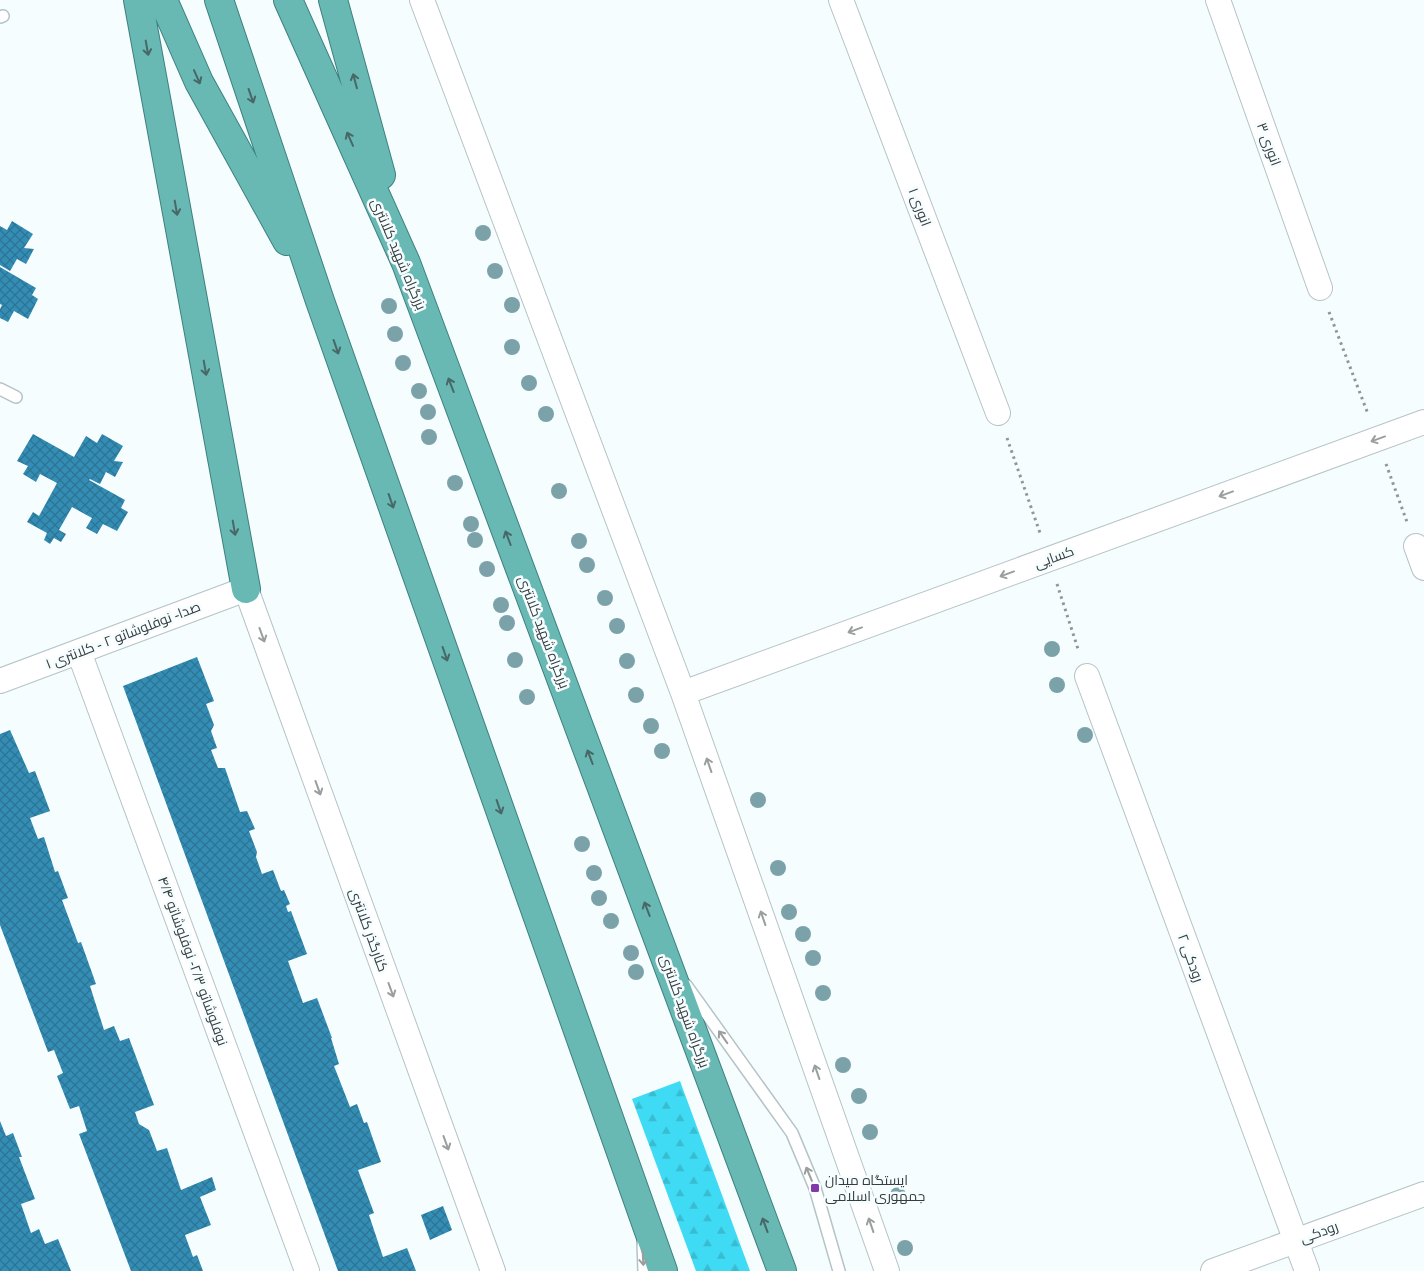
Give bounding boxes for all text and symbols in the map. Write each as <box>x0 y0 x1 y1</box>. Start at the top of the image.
one-way arrow <box>142 40 152 56</box>
one-way arrow <box>192 69 202 84</box>
one-way arrow <box>350 73 360 89</box>
one-way arrow <box>247 88 256 103</box>
street label: انوری ۳ <box>1254 121 1283 168</box>
one-way arrow <box>345 132 355 147</box>
street label: انوری ۱ <box>905 186 934 228</box>
street label: بزرگراه شهید کلانتری <box>368 196 429 312</box>
one-way arrow <box>171 199 181 215</box>
one-way arrow <box>332 339 342 355</box>
one-way arrow <box>201 359 211 375</box>
one-way arrow <box>446 378 455 394</box>
one-way arrow <box>1371 435 1386 444</box>
one-way arrow <box>1218 490 1234 499</box>
one-way arrow <box>386 492 396 508</box>
one-way arrow <box>230 519 240 535</box>
one-way arrow <box>503 530 512 546</box>
street label: کسایی <box>1032 543 1076 572</box>
one-way arrow <box>1000 570 1015 579</box>
street label: بزرگراه شهید کلانتری <box>515 574 572 691</box>
street label: صدا- نوفلوشاتو ۲ - کلانتری ۱ <box>44 599 203 672</box>
one-way arrow <box>847 626 863 635</box>
one-way arrow <box>258 627 267 642</box>
one-way arrow <box>441 646 450 661</box>
one-way arrow <box>585 749 594 765</box>
one-way arrow <box>704 758 713 773</box>
one-way arrow <box>314 779 323 795</box>
one-way arrow <box>495 799 504 814</box>
street label: نوفلوشاتو ۲/۳- نوفلوشاتو ۴/۴ <box>155 875 230 1048</box>
street label: کنارگذر کلانتری <box>347 886 391 974</box>
one-way arrow <box>642 902 651 917</box>
one-way arrow <box>758 911 767 927</box>
street label: رودکی ۲ <box>1175 932 1206 984</box>
street label: بزرگراه شهید کلانتری <box>657 953 712 1070</box>
one-way arrow <box>387 982 396 997</box>
one-way arrow <box>718 1030 728 1044</box>
one-way arrow <box>812 1064 821 1080</box>
one-way arrow <box>442 1134 451 1150</box>
one-way arrow <box>804 1167 814 1182</box>
place label: ایستگاه میدان جمهوری اسلامی <box>825 1173 925 1204</box>
marker: ایستگاه میدان جمهوری اسلامی <box>809 1182 821 1194</box>
one-way arrow <box>760 1218 769 1233</box>
one-way arrow <box>866 1218 875 1233</box>
street label: رودکی <box>1298 1219 1340 1246</box>
one-way arrow <box>639 1250 648 1266</box>

